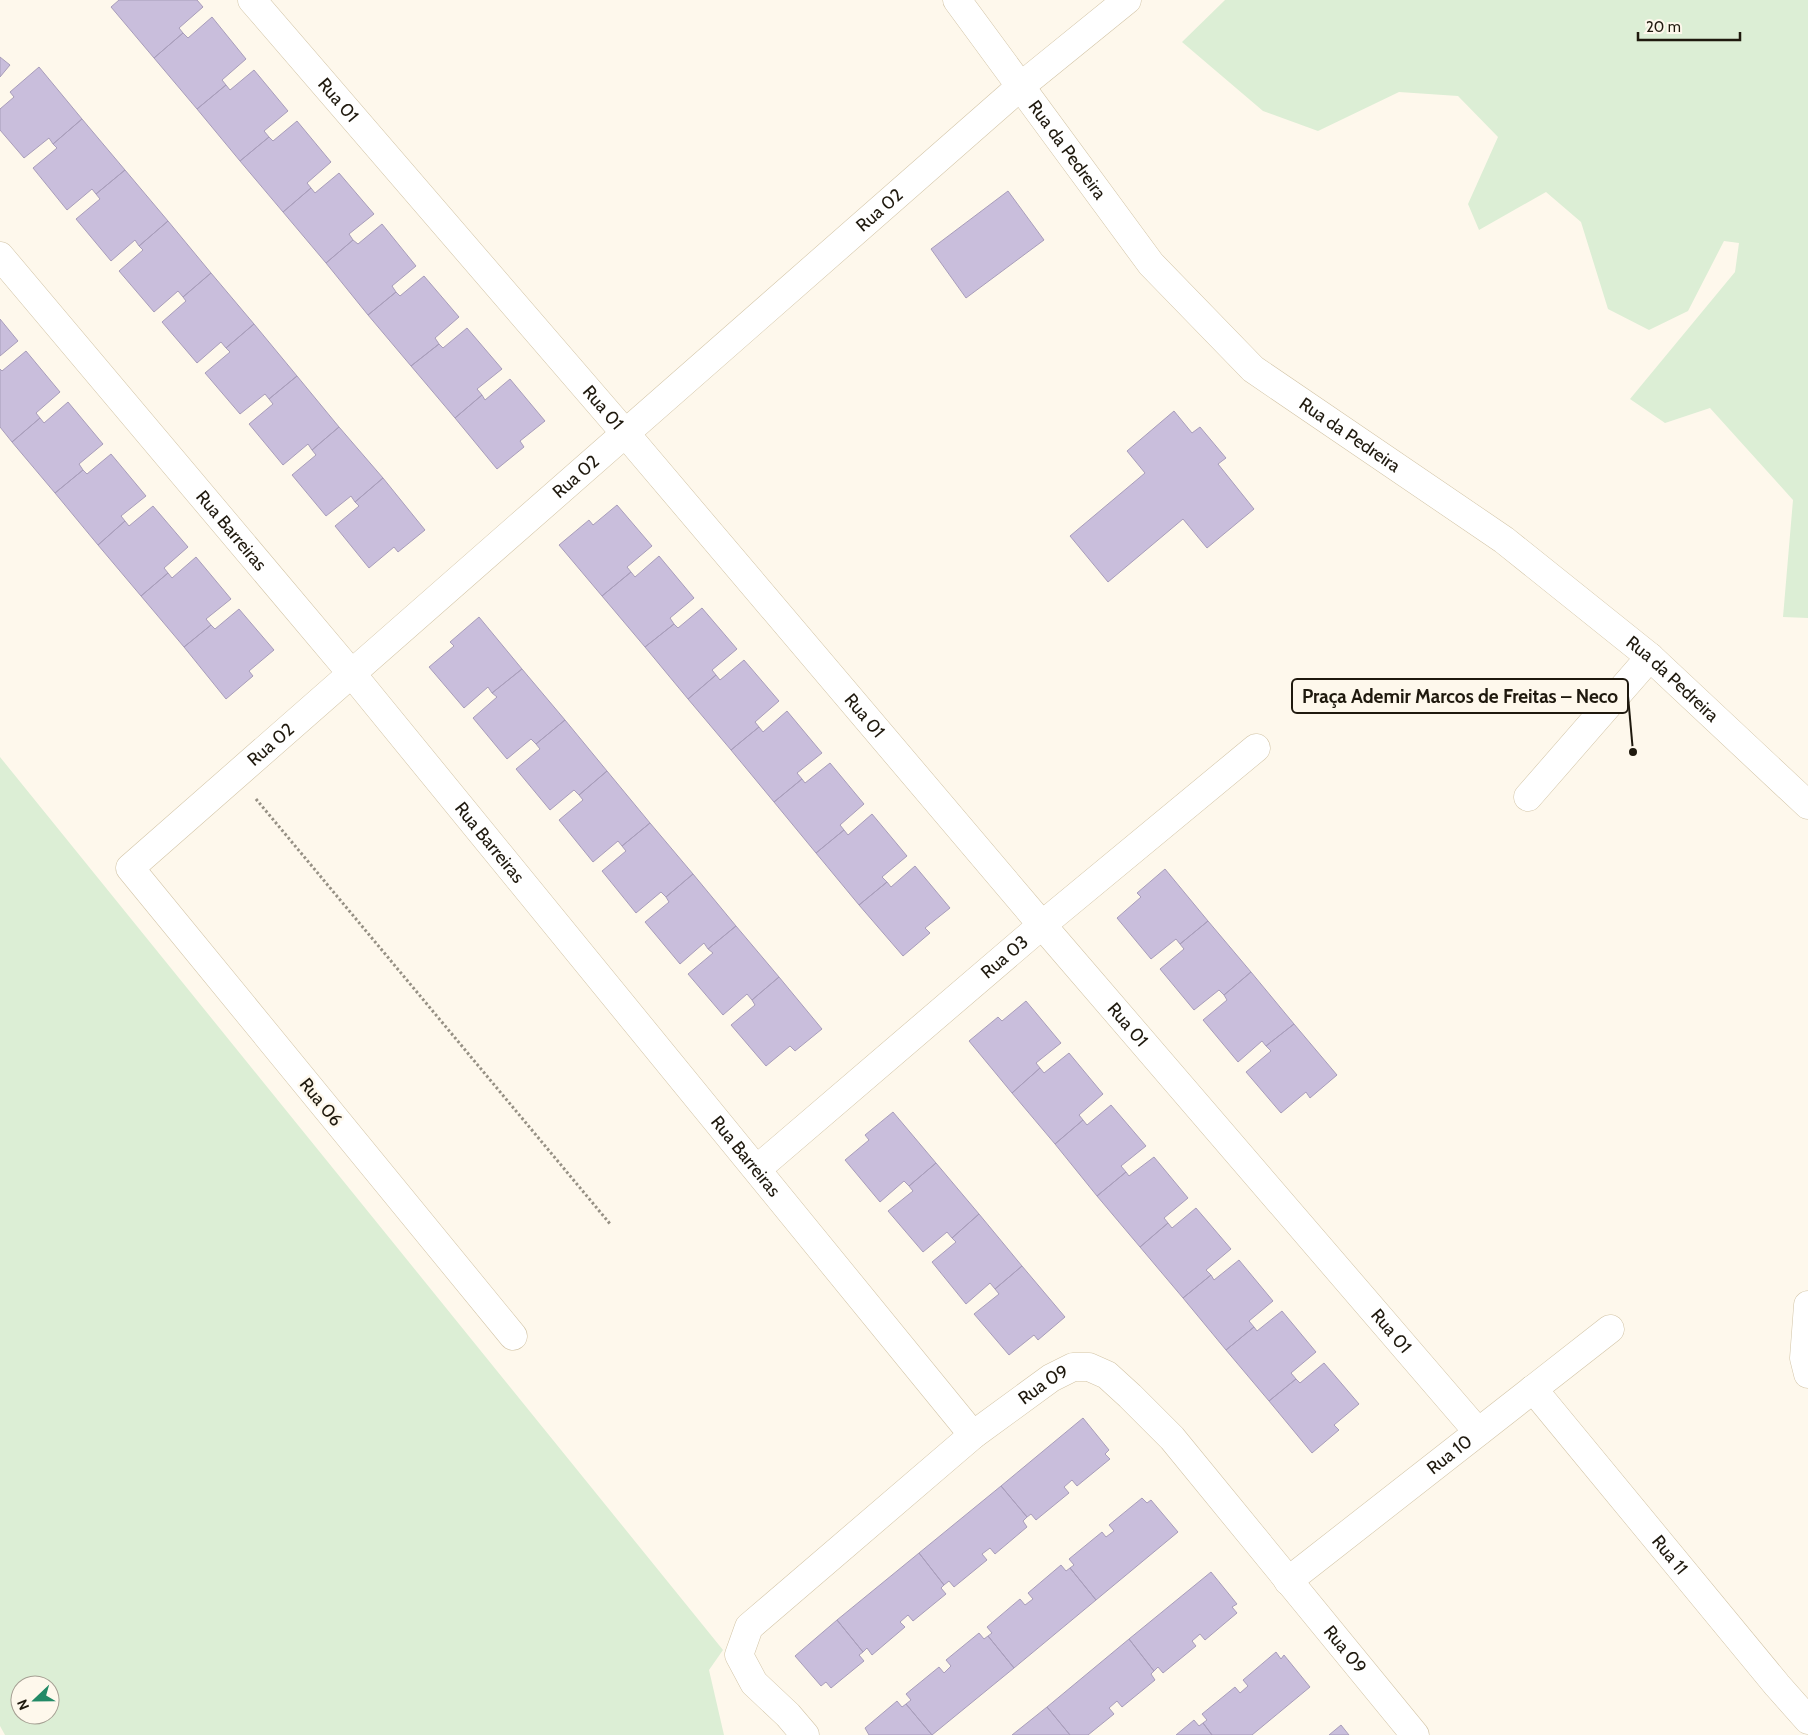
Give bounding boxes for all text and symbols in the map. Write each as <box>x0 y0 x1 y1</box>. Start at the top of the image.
scale bar <box>1638 10 1740 42</box>
text: 20 m <box>1646 18 1681 36</box>
street label: Rua 01 <box>313 73 363 127</box>
street label: Rua da Pedreira <box>1023 96 1111 204</box>
street label: Rua 02 <box>852 184 907 237</box>
street label: Rua 01 <box>578 381 628 434</box>
street label: Rua da Pedreira <box>1295 393 1405 477</box>
street label: Rua 02 <box>548 450 604 503</box>
street label: Rua Barreiras <box>191 486 271 575</box>
street label: Rua da Pedreira <box>1622 631 1723 727</box>
callout: Praça Ademir Marcos de Freitas – Neco <box>1292 679 1628 713</box>
text: Praça Ademir Marcos de Freitas – Neco <box>1302 685 1618 708</box>
street label: Rua 01 <box>840 689 890 742</box>
street label: Rua 02 <box>243 718 299 771</box>
street label: Rua Barreiras <box>450 798 529 887</box>
street label: Rua 03 <box>977 931 1033 983</box>
street label: Rua 01 <box>1103 998 1153 1051</box>
street label: Rua 06 <box>295 1073 347 1131</box>
street label: Rua Barreiras <box>706 1111 785 1201</box>
street label: Rua 01 <box>1366 1304 1416 1358</box>
street label: Rua 09 <box>1014 1360 1072 1409</box>
street label: Rua 10 <box>1422 1430 1476 1479</box>
street label: Rua 11 <box>1647 1531 1692 1579</box>
street label: Rua 09 <box>1319 1621 1371 1678</box>
north arrow <box>10 1675 60 1725</box>
text: N <box>13 1697 33 1713</box>

